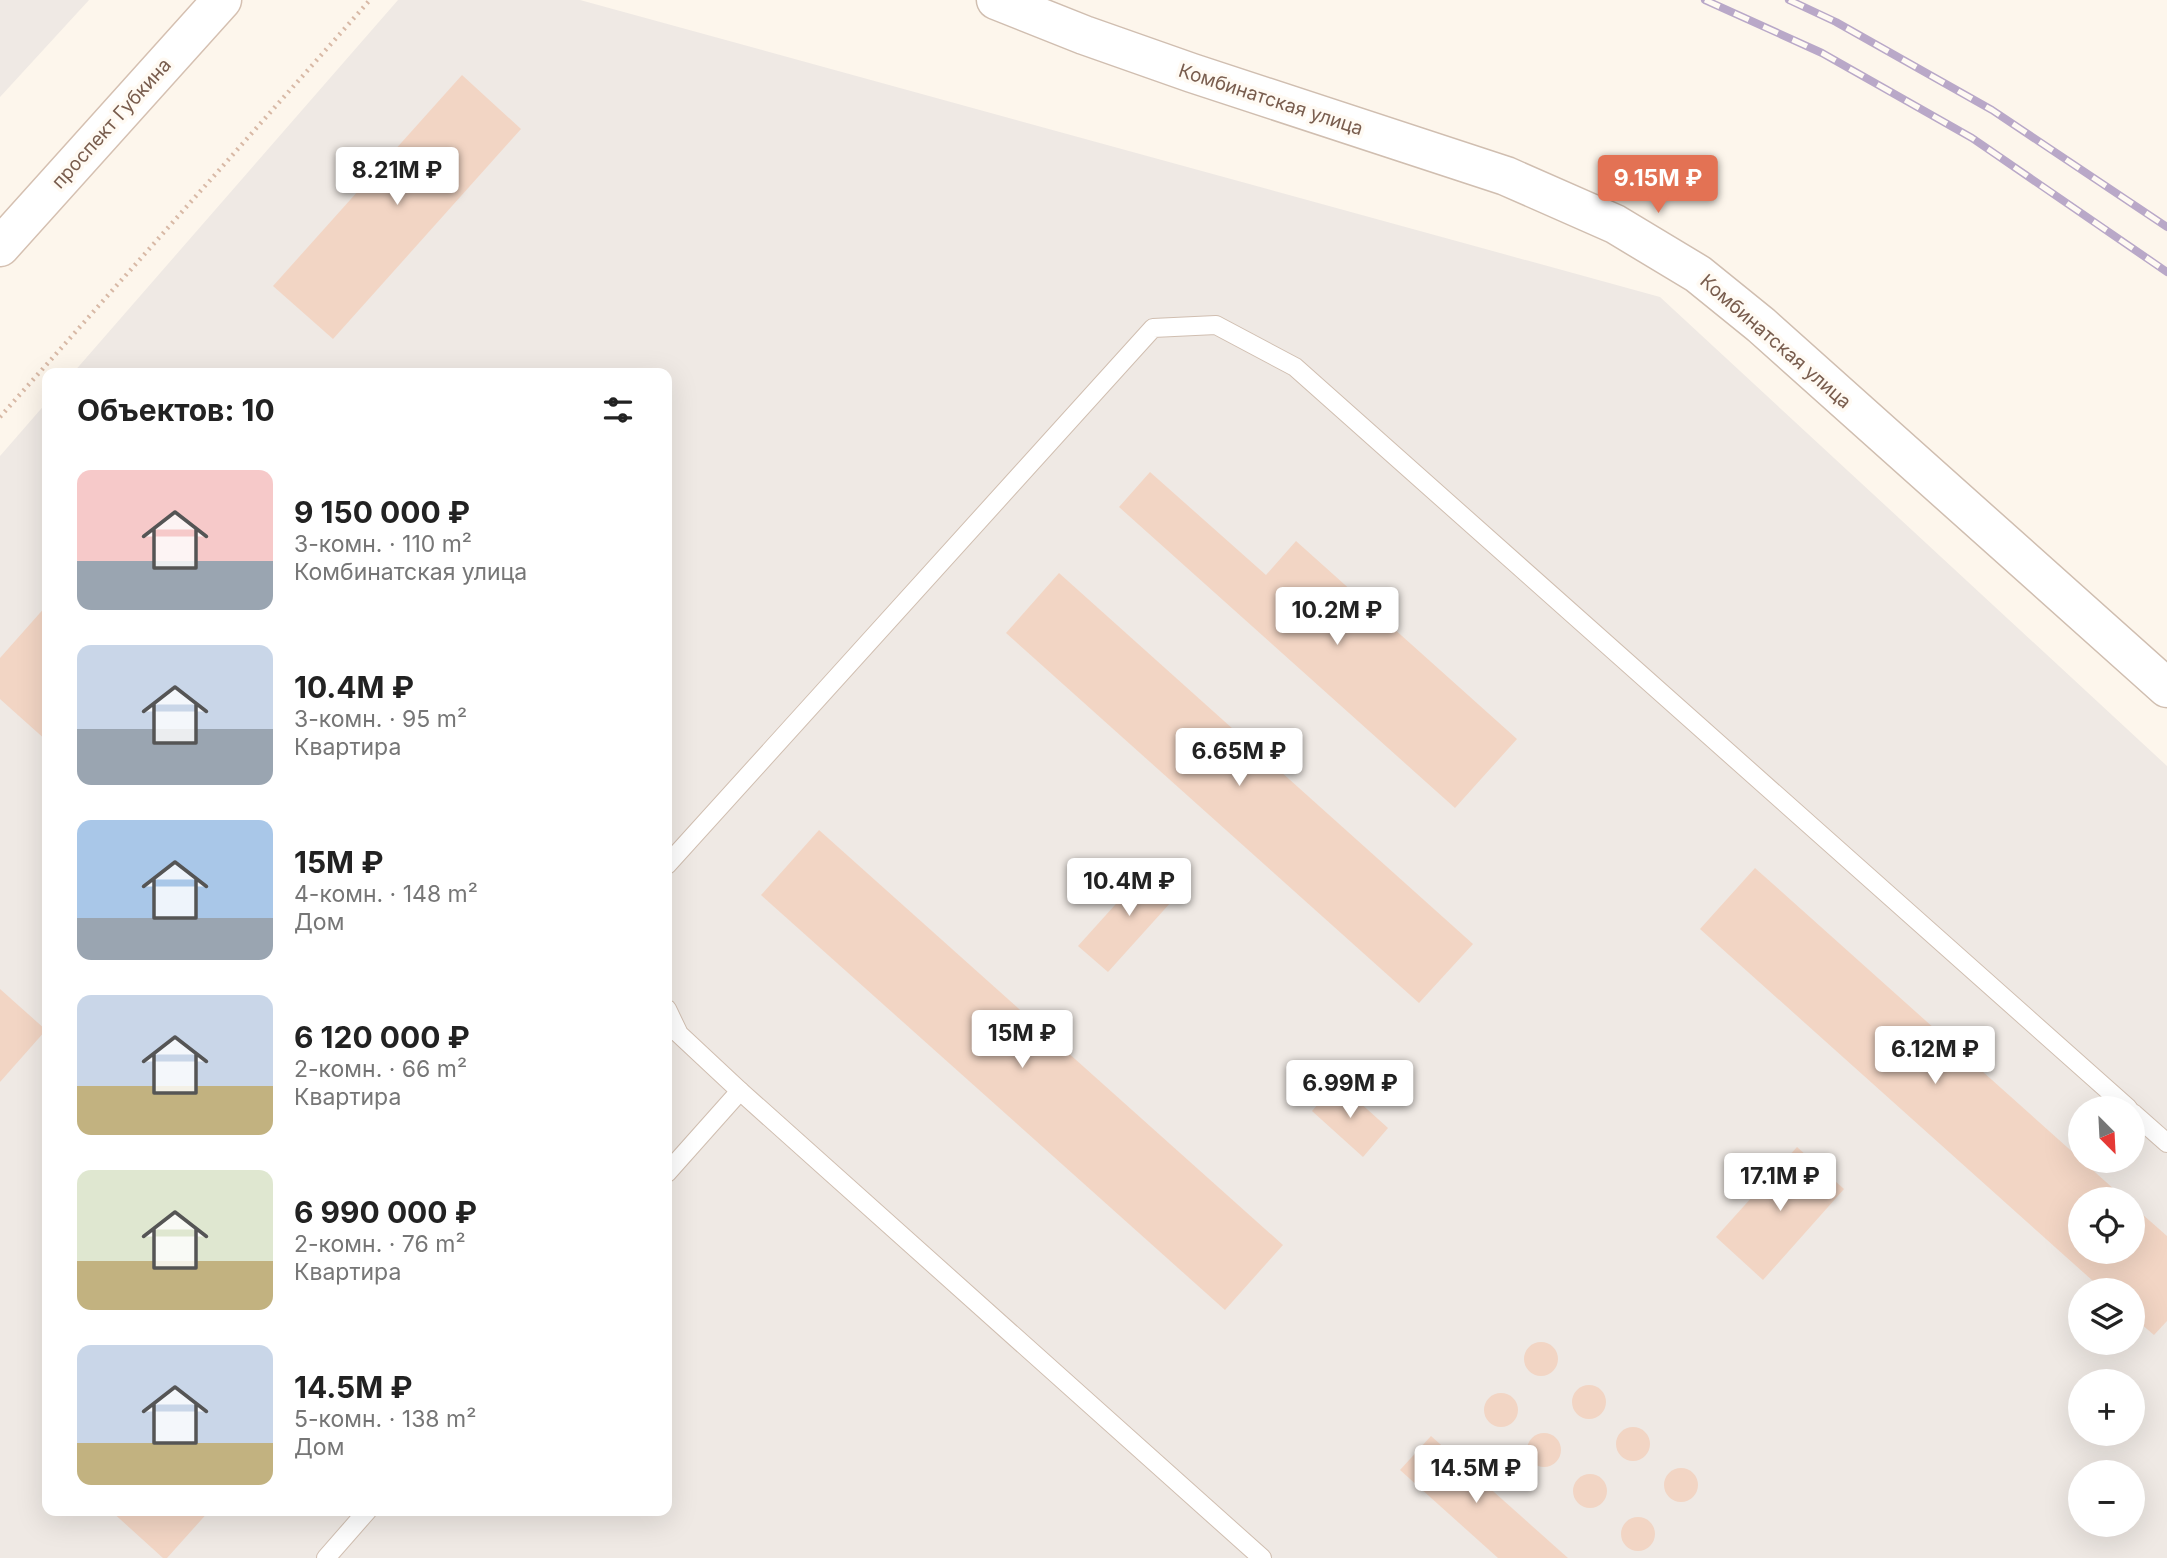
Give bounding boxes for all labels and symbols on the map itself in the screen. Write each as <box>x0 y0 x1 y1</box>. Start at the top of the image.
street label: проспект Губкина <box>47 54 176 193</box>
street label: Комбинатская улица <box>1176 59 1366 140</box>
pin: 8.21M ₽ <box>332 148 462 207</box>
pin: 9.15M ₽ <box>1593 156 1723 215</box>
street label: Комбинатская улица <box>1695 270 1856 413</box>
pin: 10.2M ₽ <box>1272 588 1402 647</box>
pin: 6.65M ₽ <box>1174 728 1304 788</box>
pin: 10.4M ₽ <box>1064 858 1194 918</box>
pin: 15M ₽ <box>973 1010 1071 1070</box>
pin: 6.12M ₽ <box>1870 1026 2000 1086</box>
pin: 6.99M ₽ <box>1285 1060 1415 1120</box>
north arrow <box>2068 1096 2146 1172</box>
pin: 17.1M ₽ <box>1715 1154 1845 1213</box>
pin: 14.5M ₽ <box>1411 1446 1541 1505</box>

